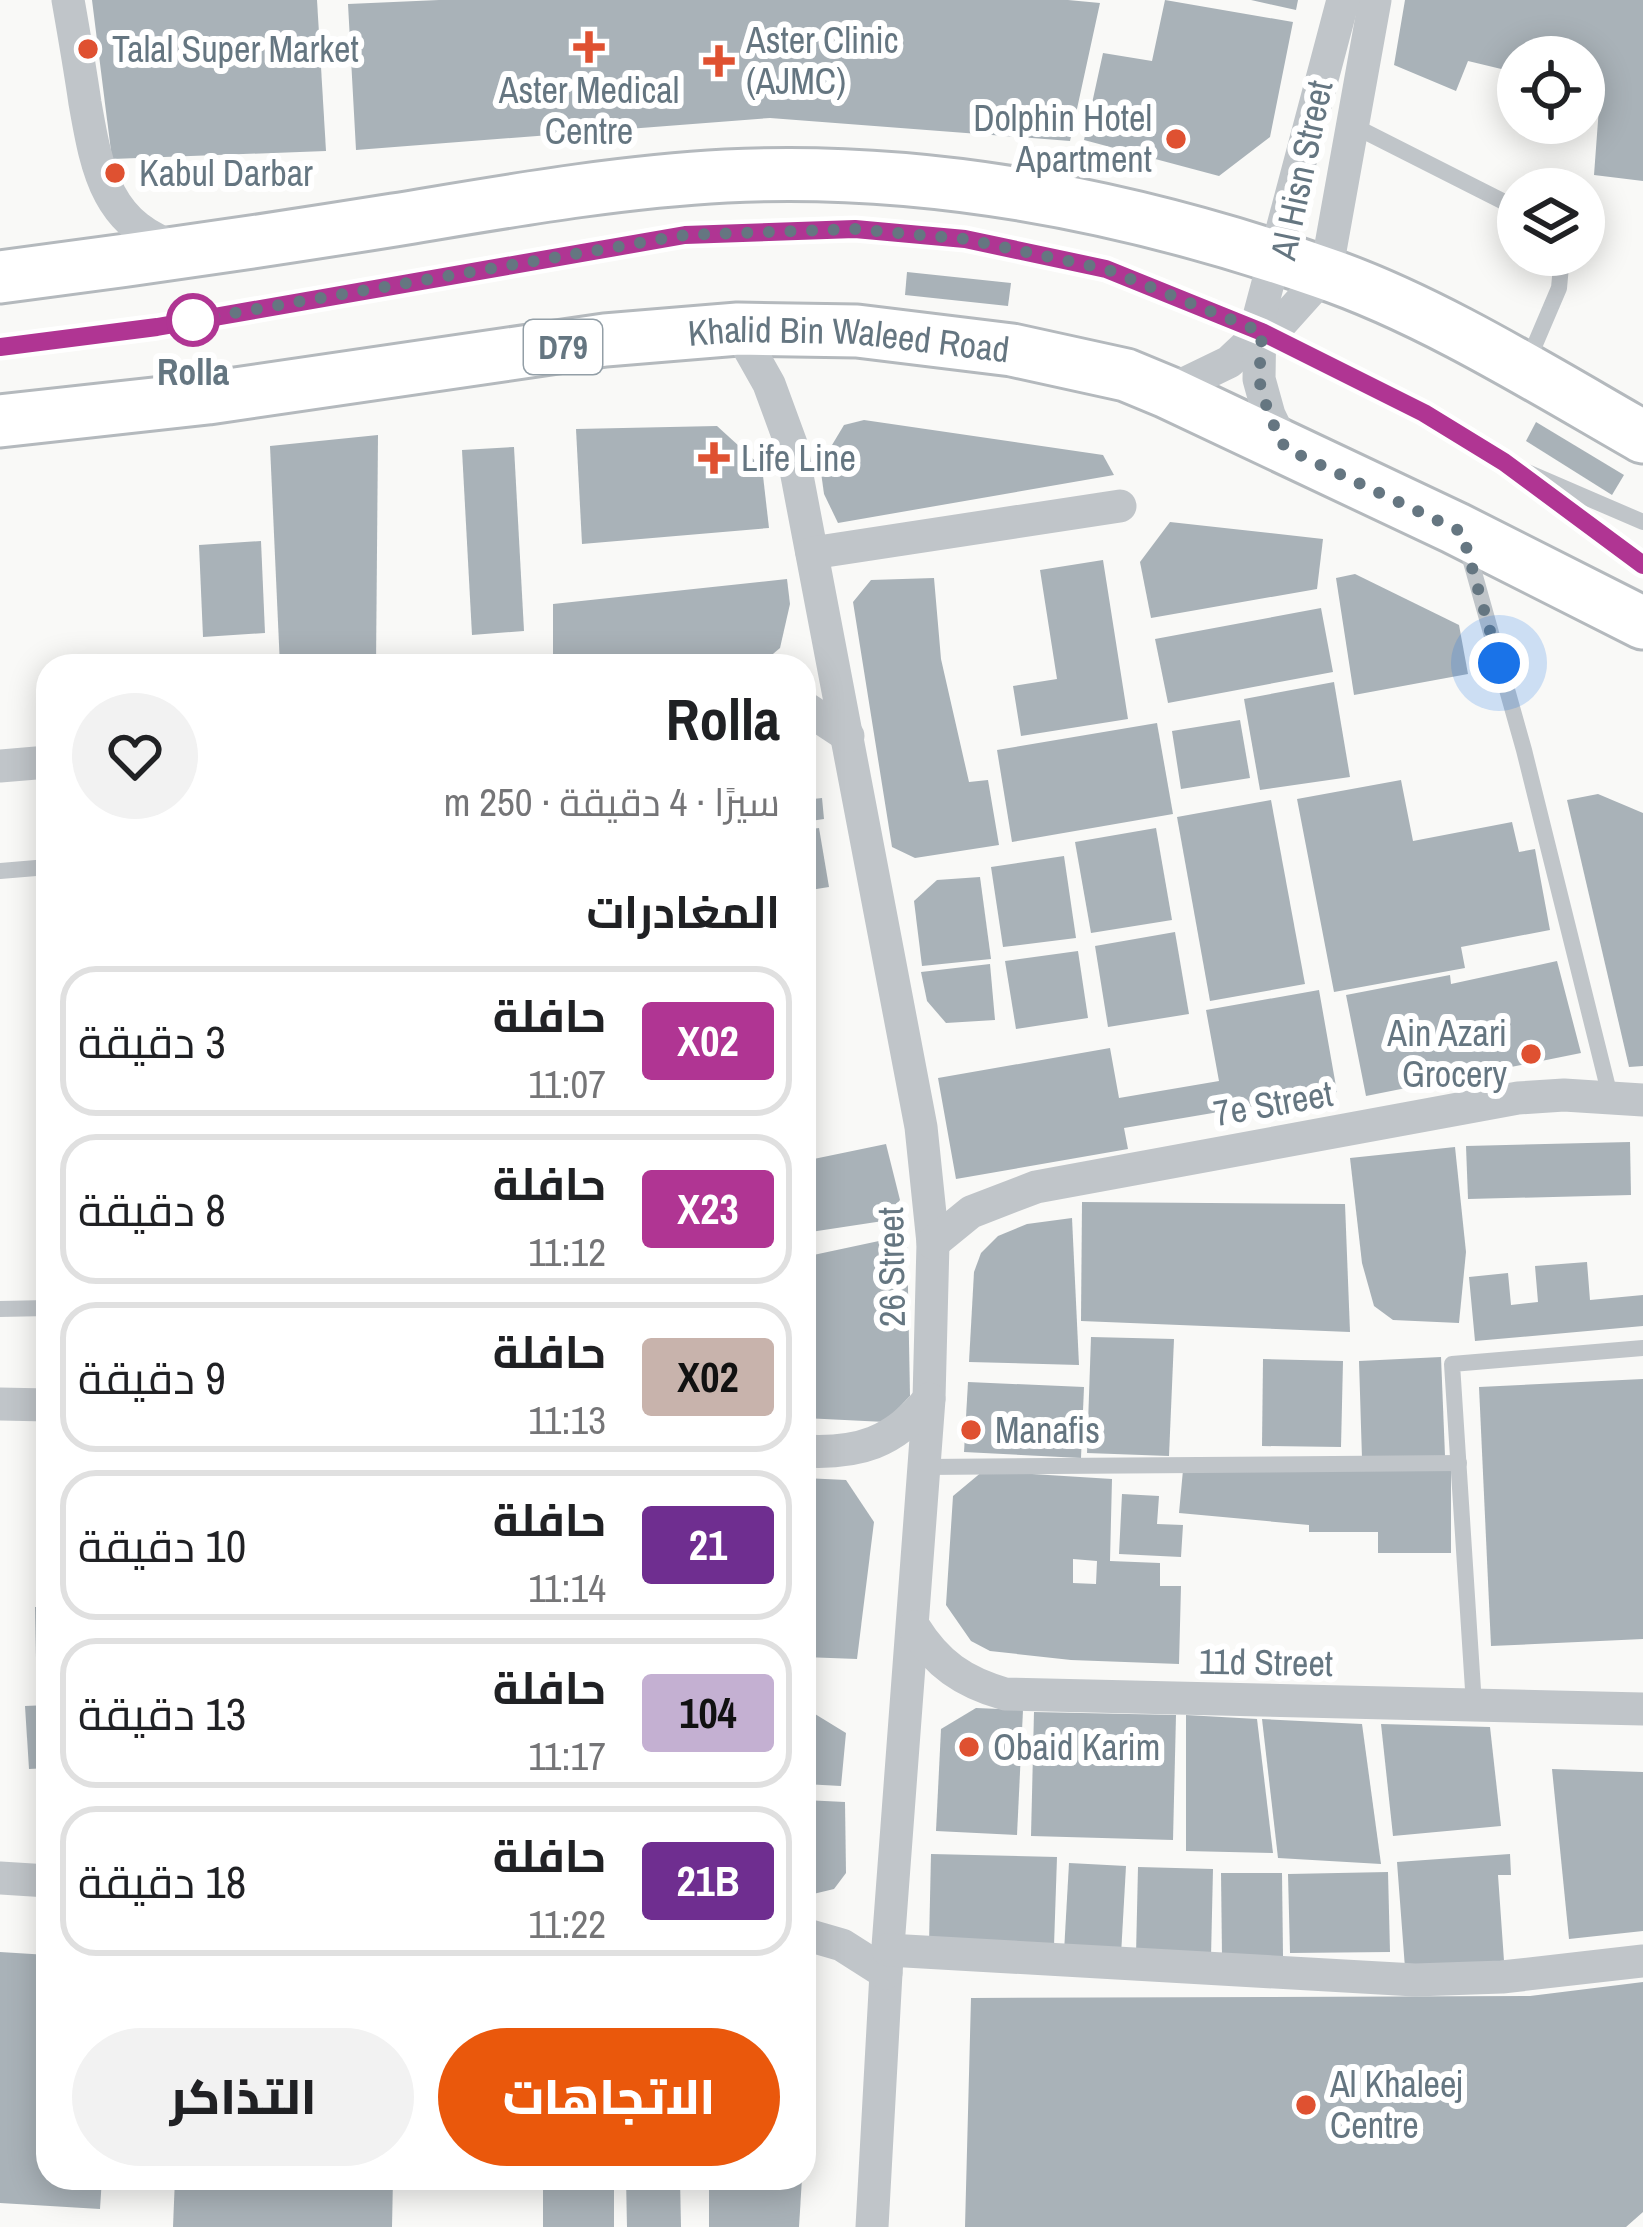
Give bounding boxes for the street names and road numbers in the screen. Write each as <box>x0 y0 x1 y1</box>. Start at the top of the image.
street label: Al Hisn Street <box>1258 76 1343 265</box>
street label: Khalid Bin Waleed Road <box>686 305 1012 373</box>
road number: D79 <box>524 320 602 374</box>
street label: 7e Street <box>1210 1069 1336 1137</box>
street label: 26 Street <box>866 1207 916 1327</box>
street label: 11d Street <box>1199 1637 1333 1687</box>

